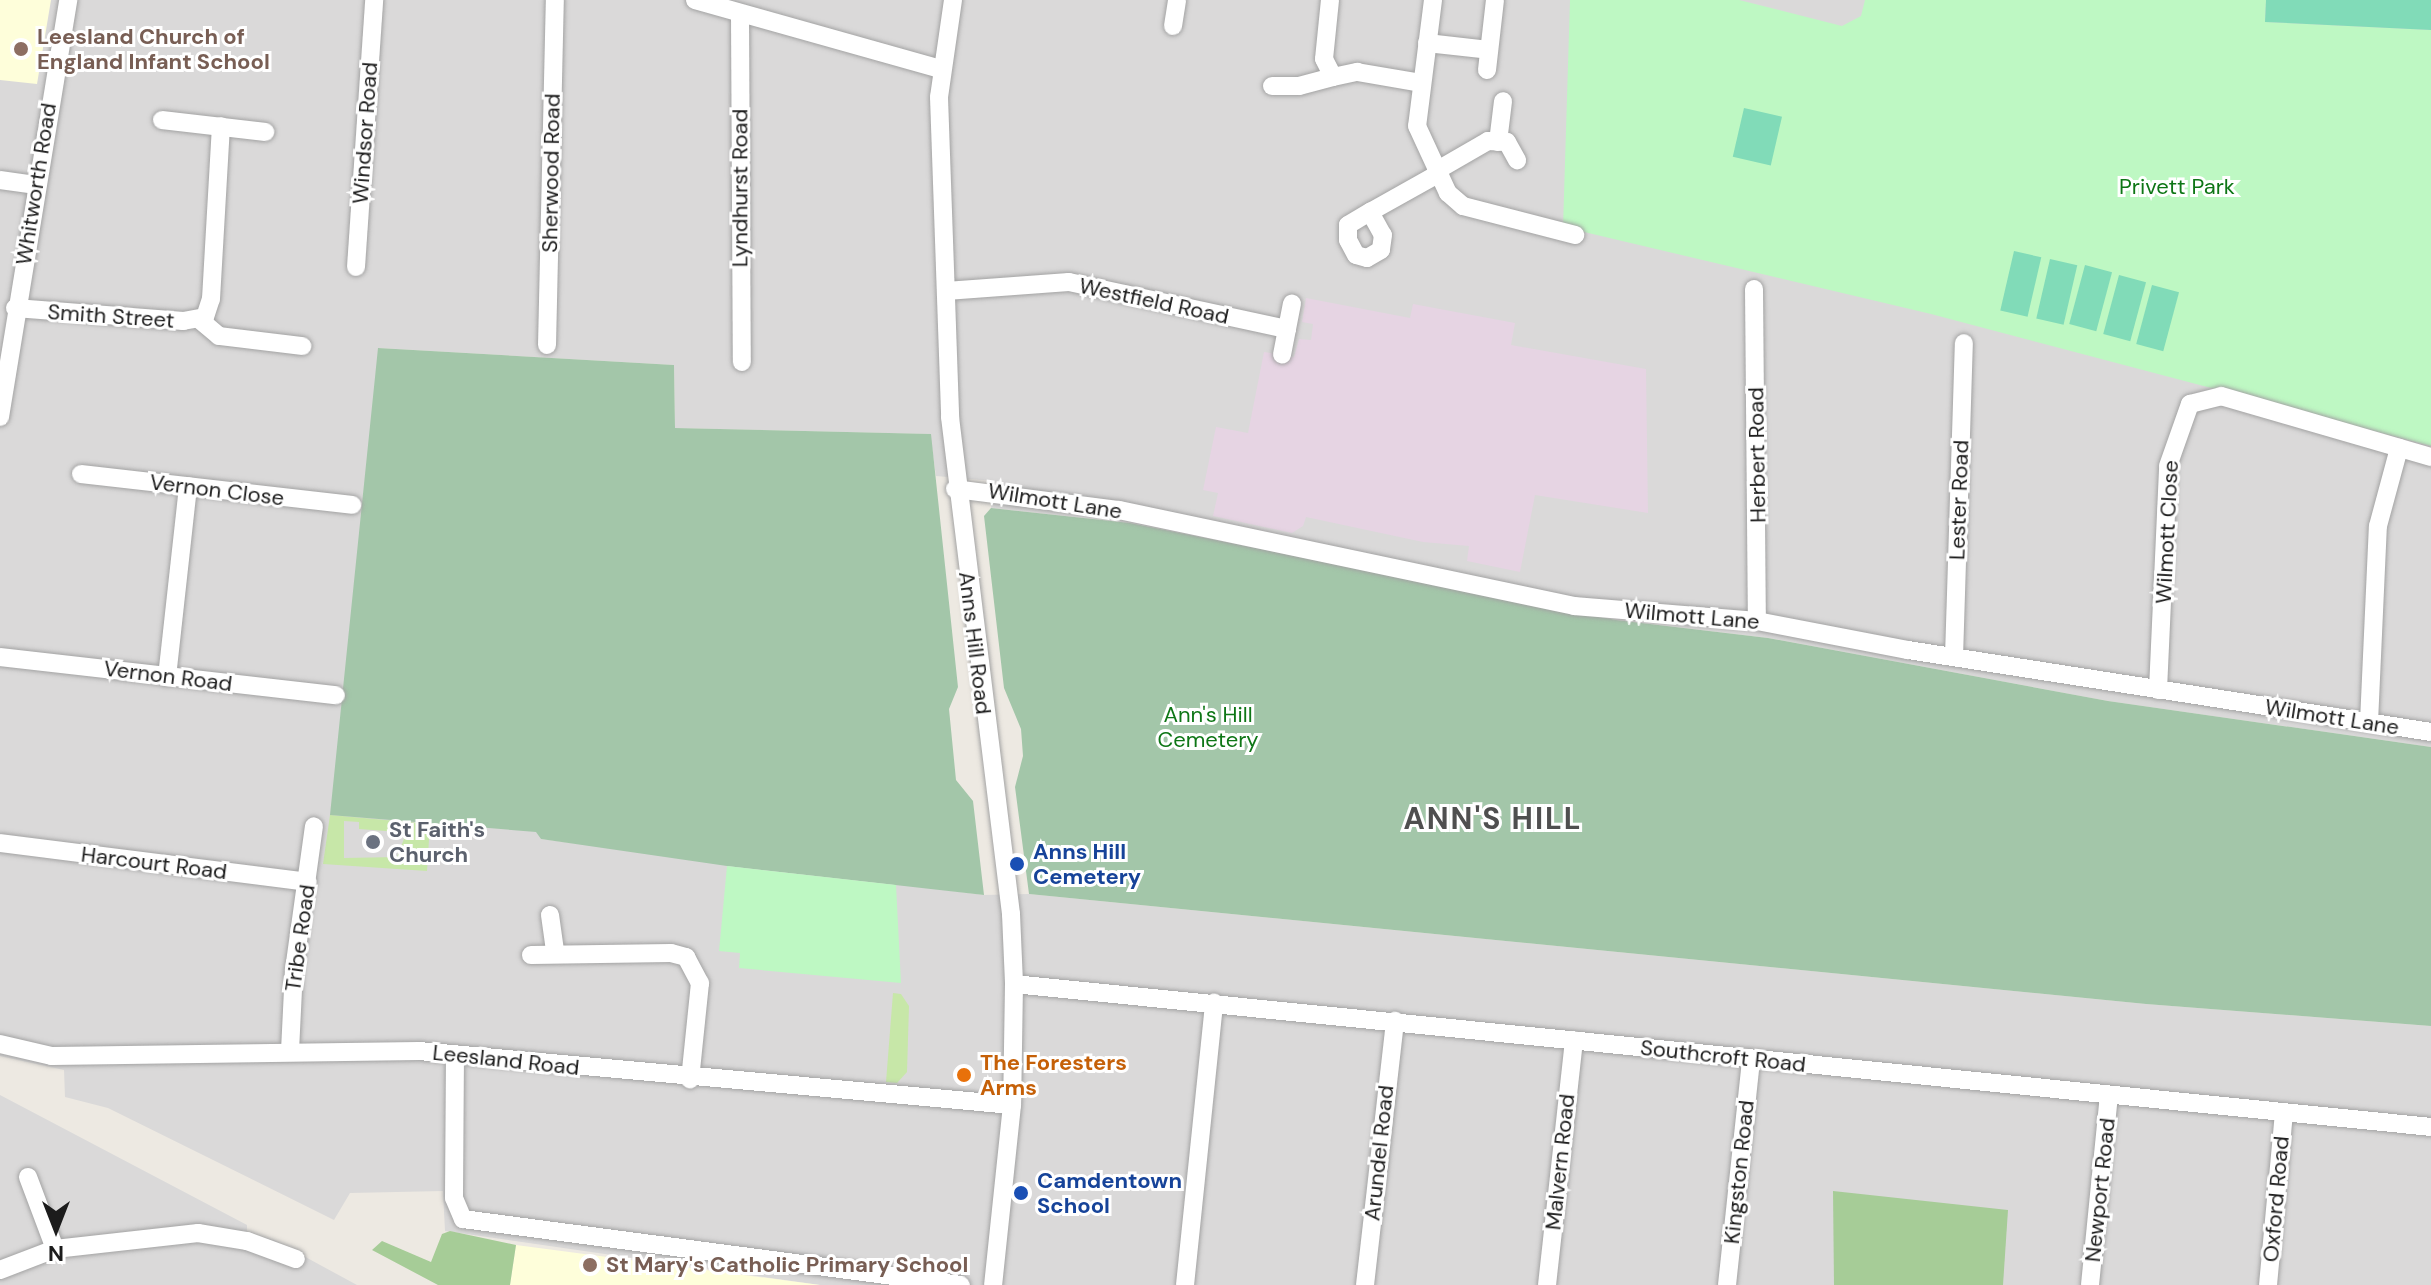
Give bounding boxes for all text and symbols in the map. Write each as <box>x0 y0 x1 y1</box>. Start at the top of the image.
place label: Leesland Church of England Infant School <box>37 23 270 74</box>
marker: Leesland Church of England Infant School <box>12 40 30 58</box>
street label: Windsor Road <box>347 61 383 205</box>
street label: Sherwood Road <box>536 93 566 253</box>
street label: Whitworth Road <box>10 101 62 267</box>
street label: Lyndhurst Road <box>727 109 753 267</box>
park label: Privett Park <box>2119 174 2235 200</box>
street label: Westfield Road <box>1077 272 1231 330</box>
street label: Smith Street <box>47 298 175 334</box>
street label: Herbert Road <box>1743 387 1771 523</box>
street label: Lester Road <box>1944 439 1974 561</box>
street label: Wilmott Close <box>2150 459 2184 605</box>
street label: Vernon Close <box>148 469 286 511</box>
street label: Wilmott Lane <box>986 477 1124 525</box>
street label: Anns Hill Road <box>953 570 997 716</box>
street label: Wilmott Lane <box>1623 597 1761 635</box>
street label: Vernon Road <box>102 655 234 697</box>
street label: Wilmott Lane <box>2263 693 2401 741</box>
park label: Ann's Hill Cemetery <box>1157 701 1259 752</box>
district label: ANN'S HILL <box>1403 801 1583 837</box>
place label: St Faith's Church <box>389 816 485 868</box>
marker: St Faith's Church <box>364 833 382 851</box>
place label: Anns Hill Cemetery <box>1033 838 1141 890</box>
street label: Harcourt Road <box>80 841 228 885</box>
marker: Anns Hill Cemetery <box>1008 855 1026 873</box>
street label: Tribe Road <box>279 883 321 993</box>
street label: Southcroft Road <box>1639 1034 1807 1078</box>
street label: Leesland Road <box>431 1039 581 1081</box>
place label: The Foresters Arms <box>980 1049 1127 1100</box>
marker: The Foresters Arms <box>955 1066 973 1084</box>
street label: Arundel Road <box>1359 1084 1399 1222</box>
street label: Malvern Road <box>1540 1093 1580 1231</box>
street label: Kingston Road <box>1718 1099 1760 1245</box>
street label: Newport Road <box>2079 1117 2121 1263</box>
street label: Oxford Road <box>2257 1135 2295 1263</box>
place label: Camdentown School <box>1037 1167 1182 1218</box>
marker: Camdentown School <box>1012 1184 1030 1202</box>
north arrow <box>16 1189 96 1269</box>
text: N <box>48 1239 64 1268</box>
place label: St Mary's Catholic Primary School <box>606 1252 968 1278</box>
marker: St Mary's Catholic Primary School <box>581 1256 599 1274</box>

